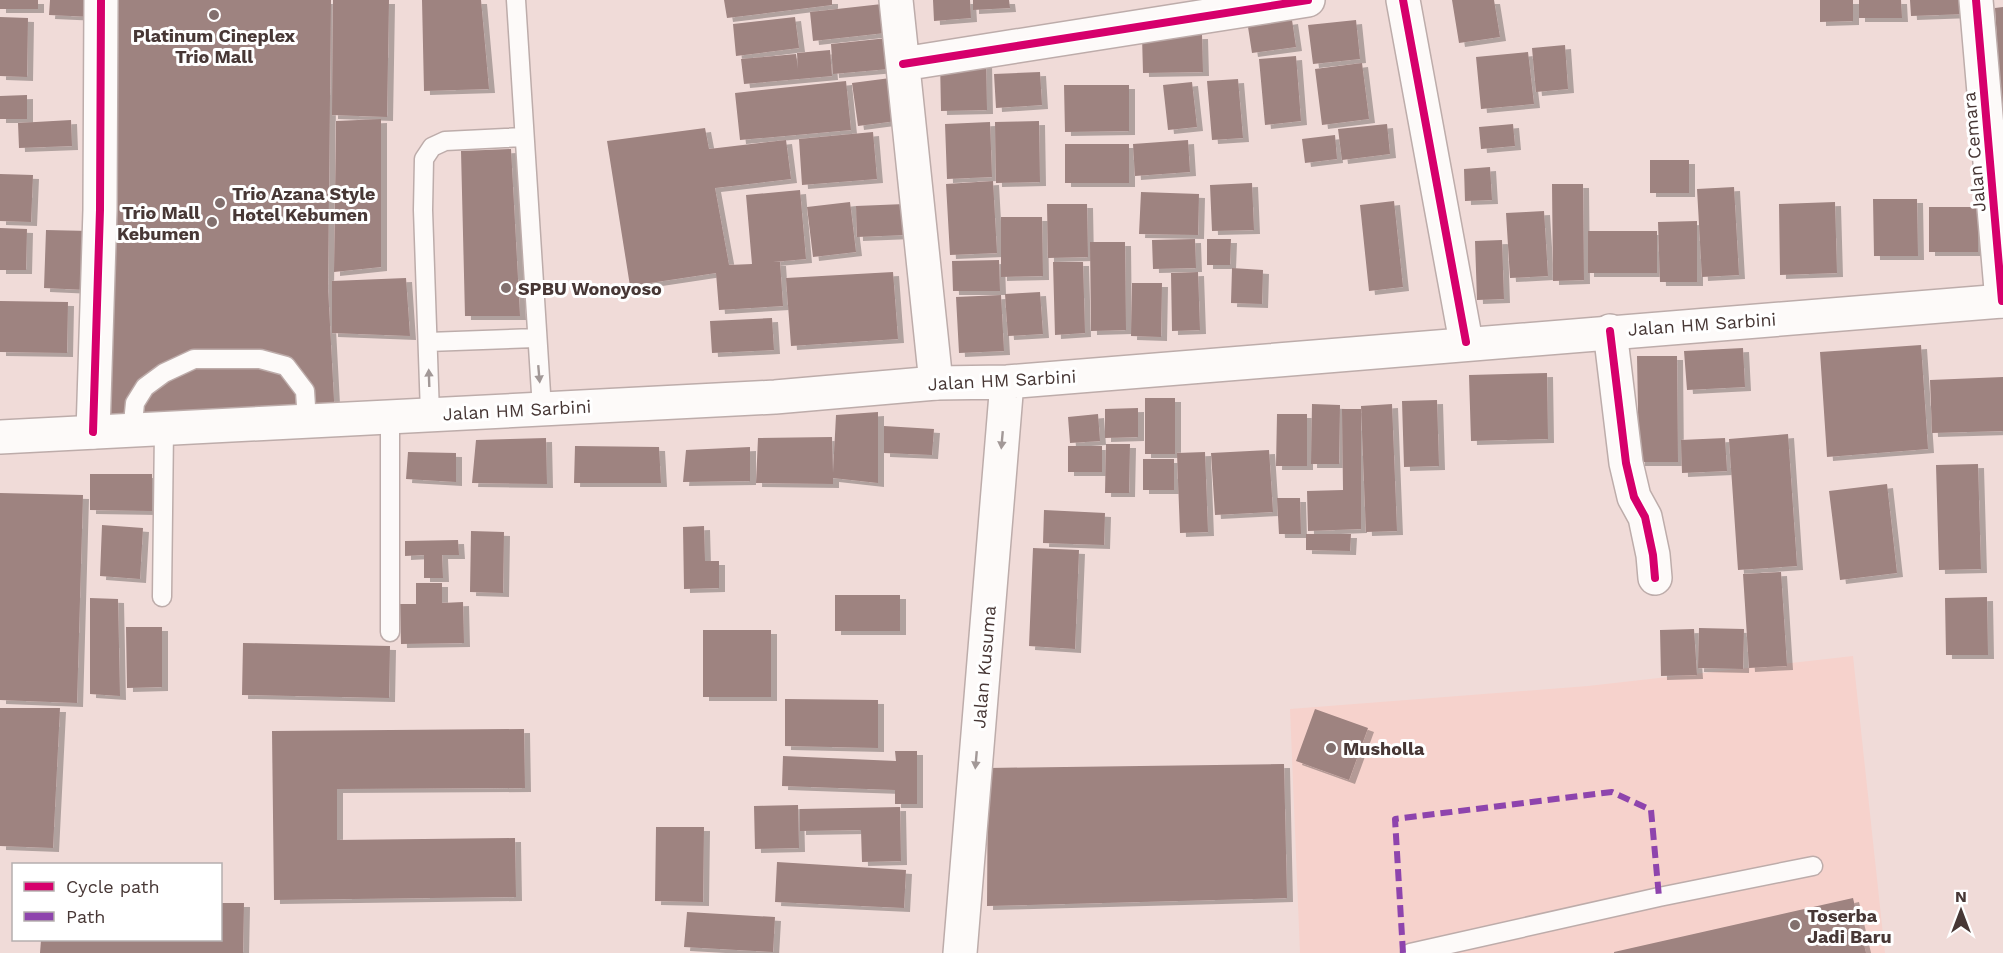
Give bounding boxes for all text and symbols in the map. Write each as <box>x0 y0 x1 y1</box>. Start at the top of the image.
marker: Platinum Cineplex Trio Mall <box>207 8 221 22</box>
place label: Platinum Cineplex Trio Mall <box>133 25 296 67</box>
street label: Jalan Cemara <box>1958 91 1990 213</box>
place label: Trio Azana Style Hotel Kebumen <box>232 183 376 225</box>
marker: Trio Azana Style Hotel Kebumen <box>213 196 227 210</box>
place label: Trio Mall Kebumen <box>117 202 200 244</box>
marker: Trio Mall Kebumen <box>205 215 219 229</box>
place label: SPBU Wonoyoso <box>518 278 662 299</box>
marker: SPBU Wonoyoso <box>499 281 513 295</box>
street label: Jalan HM Sarbini <box>1627 308 1777 340</box>
one-way arrow <box>534 364 543 383</box>
street label: Jalan HM Sarbini <box>927 366 1077 394</box>
one-way arrow <box>424 369 433 388</box>
street label: Jalan HM Sarbini <box>442 396 592 424</box>
one-way arrow <box>998 431 1007 450</box>
street label: Jalan Kusuma <box>968 605 1000 729</box>
place label: Musholla <box>1343 738 1425 759</box>
marker: Musholla <box>1324 741 1338 755</box>
one-way arrow <box>971 750 981 769</box>
legend <box>12 863 222 941</box>
text: Cycle path <box>66 876 160 897</box>
north arrow <box>1931 881 1991 941</box>
text: N <box>1955 887 1967 906</box>
place label: Toserba Jadi Baru <box>1807 905 1892 947</box>
text: Path <box>66 906 106 927</box>
marker: Toserba Jadi Baru <box>1788 918 1802 932</box>

